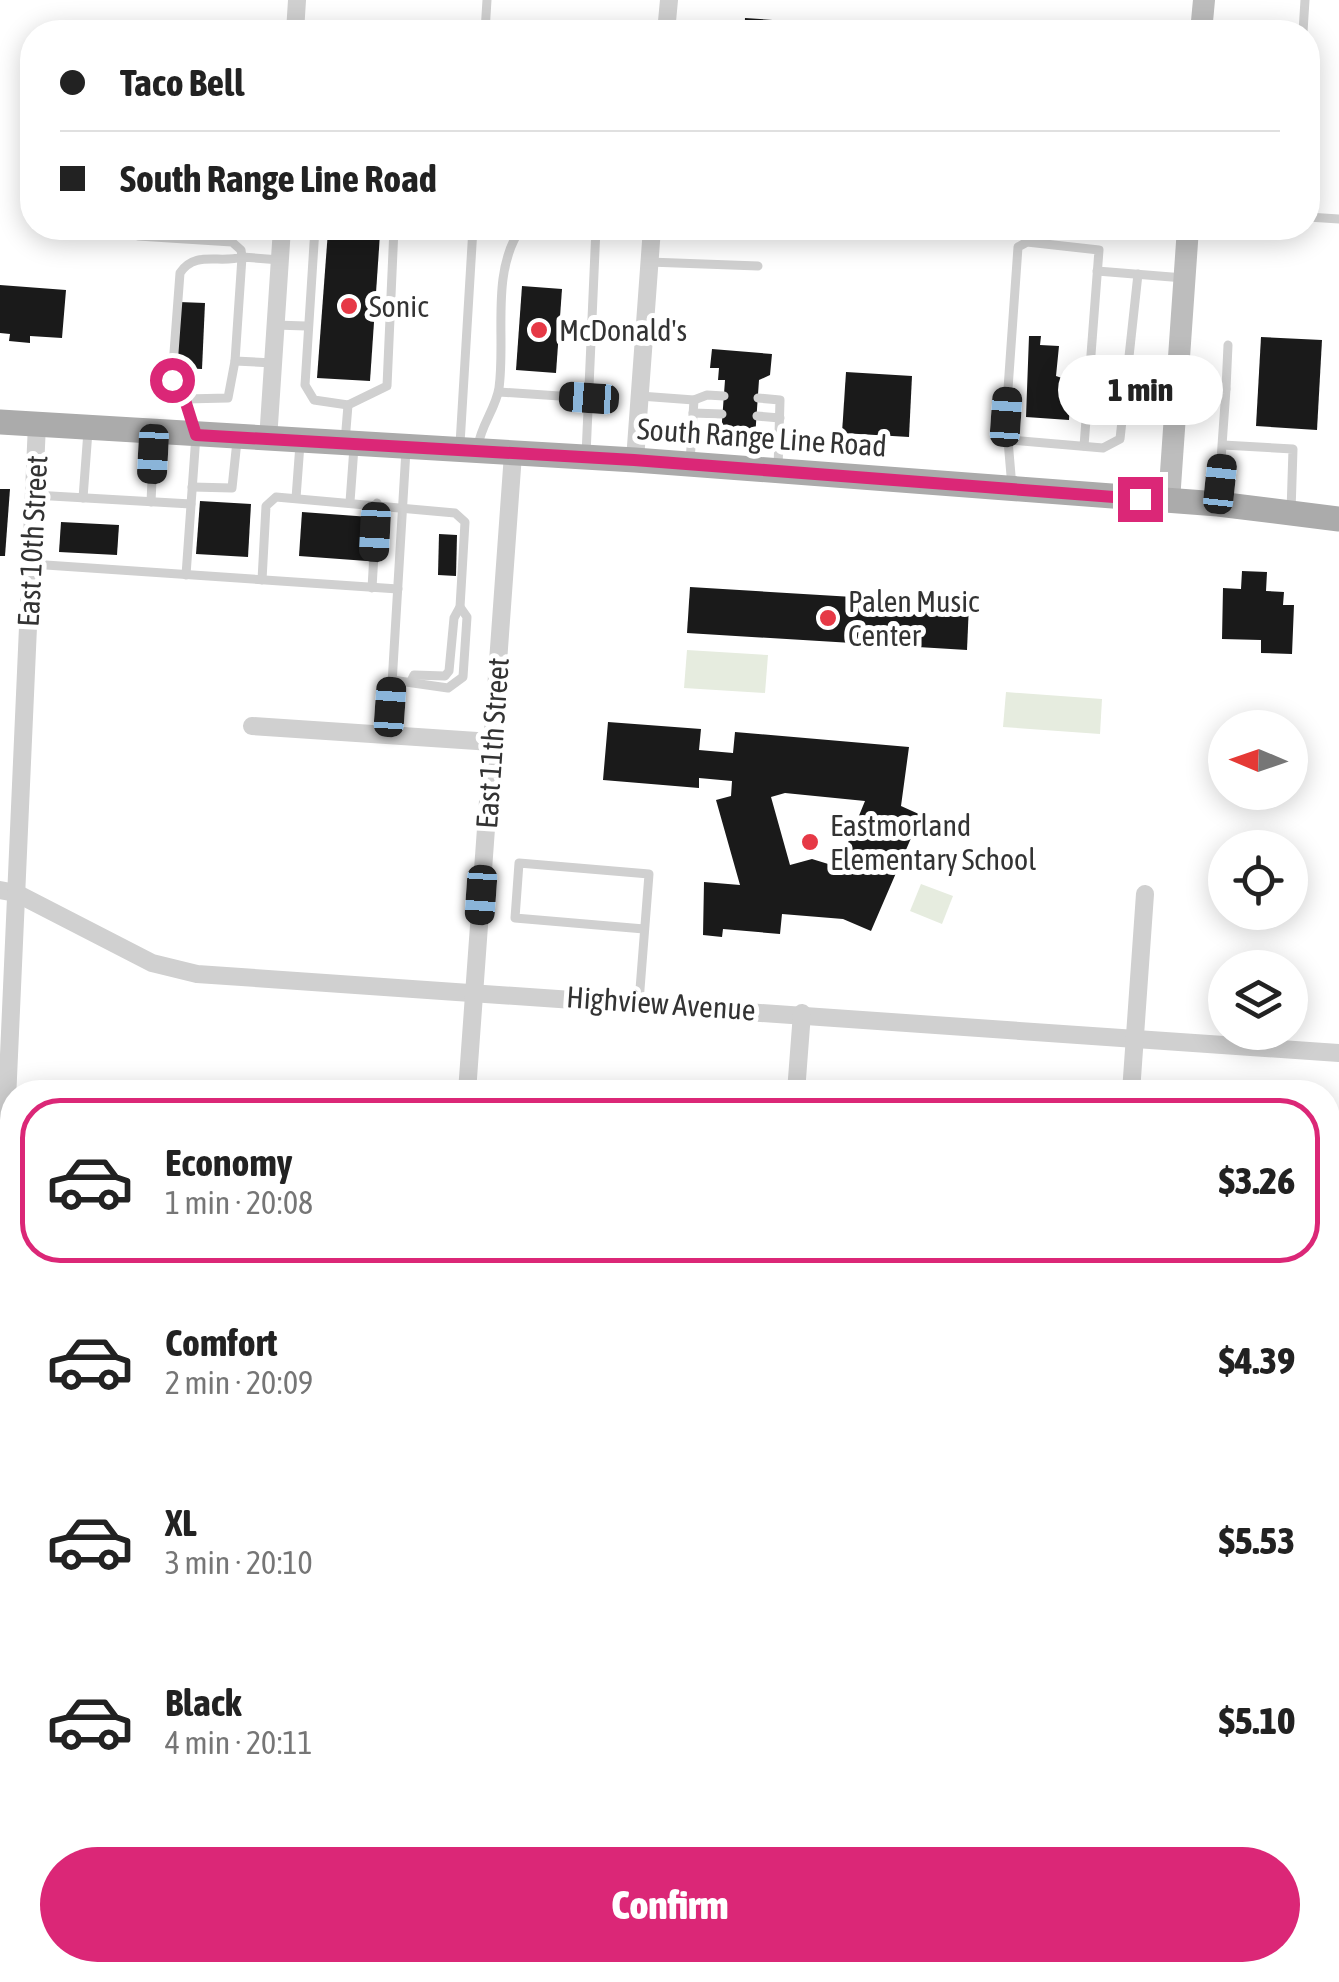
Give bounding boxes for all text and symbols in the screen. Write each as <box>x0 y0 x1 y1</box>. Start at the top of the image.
text: Taco Bell <box>120 61 244 104</box>
text: South Range Line Road <box>120 157 437 200</box>
place label: Sonic <box>369 289 429 323</box>
marker: Sonic <box>338 295 360 317</box>
place label: McDonald's <box>559 313 687 347</box>
marker: McDonald's <box>528 319 550 341</box>
callout: 1 min <box>1058 354 1222 424</box>
route start <box>150 358 195 403</box>
text: 1 min <box>1108 371 1173 408</box>
car <box>558 381 620 415</box>
car <box>989 386 1023 448</box>
street label: South Range Line Road <box>636 411 888 463</box>
car <box>136 423 170 485</box>
car <box>1202 453 1238 515</box>
street label: East 10th Street <box>11 455 53 627</box>
route end <box>1118 477 1163 522</box>
car <box>358 501 392 563</box>
place label: Palen Music Center <box>848 584 980 652</box>
marker: Palen Music Center <box>817 607 839 629</box>
street label: East 11th Street <box>469 656 515 830</box>
car <box>373 676 407 738</box>
north arrow <box>1208 710 1308 810</box>
map controls <box>1208 710 1308 1050</box>
place label: Eastmorland Elementary School <box>830 808 1036 876</box>
button: locate <box>1208 830 1308 930</box>
marker: Eastmorland Elementary School <box>799 831 821 853</box>
car <box>464 864 498 926</box>
button: layers <box>1208 950 1308 1050</box>
street label: Highview Avenue <box>565 979 757 1027</box>
icon: car <box>45 1136 135 1226</box>
text: Economy <box>165 1141 292 1184</box>
text: $3.26 <box>1219 1159 1295 1202</box>
text: 1 min · 20:08 <box>165 1184 313 1221</box>
icon: car <box>45 1316 135 1406</box>
text: Comfort <box>165 1321 277 1364</box>
text: $4.39 <box>1219 1339 1295 1382</box>
text: 2 min · 20:09 <box>165 1364 313 1401</box>
icon: car <box>45 1496 135 1586</box>
text: XL <box>165 1501 197 1544</box>
text: $5.53 <box>1219 1519 1295 1562</box>
text: 3 min · 20:10 <box>165 1544 312 1581</box>
icon: car <box>45 1676 135 1766</box>
text: Black <box>165 1681 242 1724</box>
text: $5.10 <box>1219 1699 1295 1742</box>
text: 4 min · 20:11 <box>165 1724 312 1761</box>
button: Confirm <box>40 1847 1300 1962</box>

